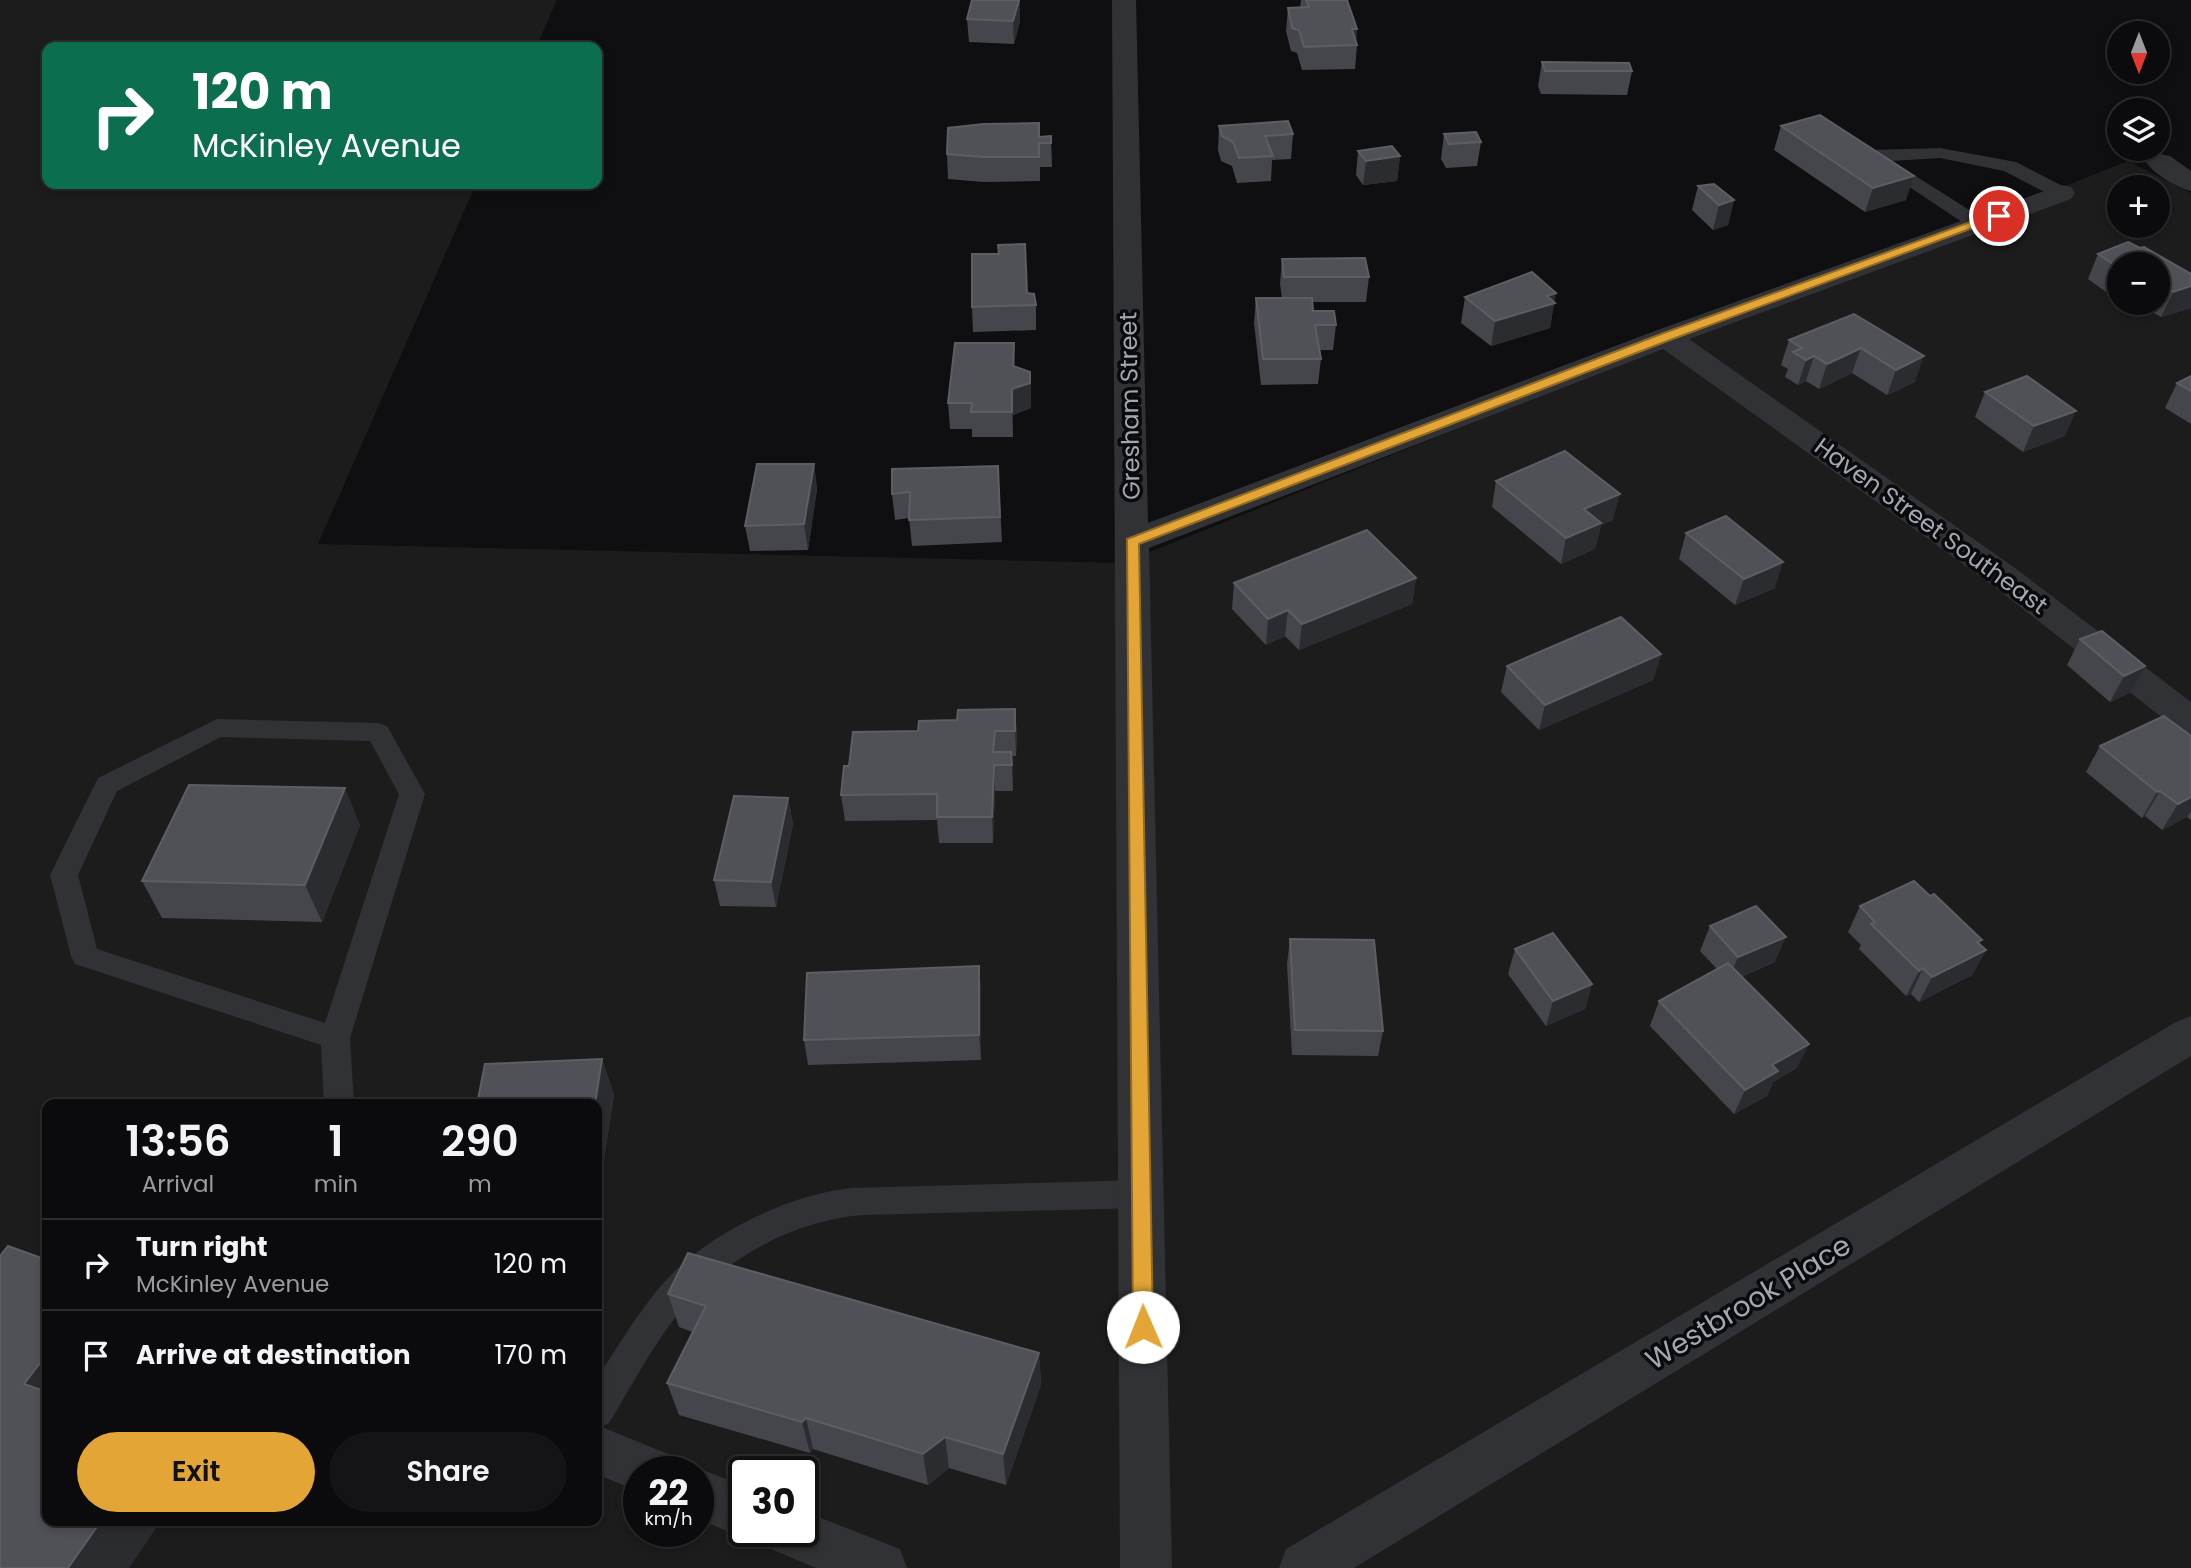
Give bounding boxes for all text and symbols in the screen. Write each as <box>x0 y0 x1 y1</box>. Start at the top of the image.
north arrow <box>2107 21 2170 84</box>
map controls <box>2107 21 2170 315</box>
text: 120 m <box>192 58 333 126</box>
icon: right <box>77 70 168 161</box>
button: layers <box>2107 98 2170 161</box>
text: McKinley Avenue <box>192 123 461 168</box>
button: + <box>2107 175 2170 238</box>
pin <box>1969 186 2029 246</box>
icon: arrive <box>1980 197 2018 235</box>
button: − <box>2107 252 2170 315</box>
street label: Gresham Street <box>1111 312 1148 500</box>
street label: Haven Street Southeast <box>1808 430 2055 622</box>
text: 13:56 <box>125 1112 231 1171</box>
text: 1 <box>328 1112 343 1171</box>
text: 290 <box>441 1112 519 1171</box>
text: Arrival <box>142 1168 214 1200</box>
text: min <box>314 1168 358 1200</box>
text: m <box>468 1168 492 1200</box>
street label: Westbrook Place <box>1638 1226 1858 1379</box>
text: Turn right <box>136 1229 268 1265</box>
icon: right <box>77 1246 115 1284</box>
text: 120 m <box>494 1246 567 1282</box>
text: McKinley Avenue <box>136 1268 329 1300</box>
position arrow <box>1106 1290 1180 1364</box>
icon: arrive <box>77 1337 115 1375</box>
text: Arrive at destination <box>136 1337 411 1373</box>
text: 170 m <box>494 1337 567 1373</box>
button: Exit <box>77 1432 315 1512</box>
button: Share <box>329 1432 567 1512</box>
speed limit sign: 30 <box>728 1456 819 1547</box>
text: 22 <box>649 1468 688 1517</box>
text: km/h <box>645 1506 692 1531</box>

